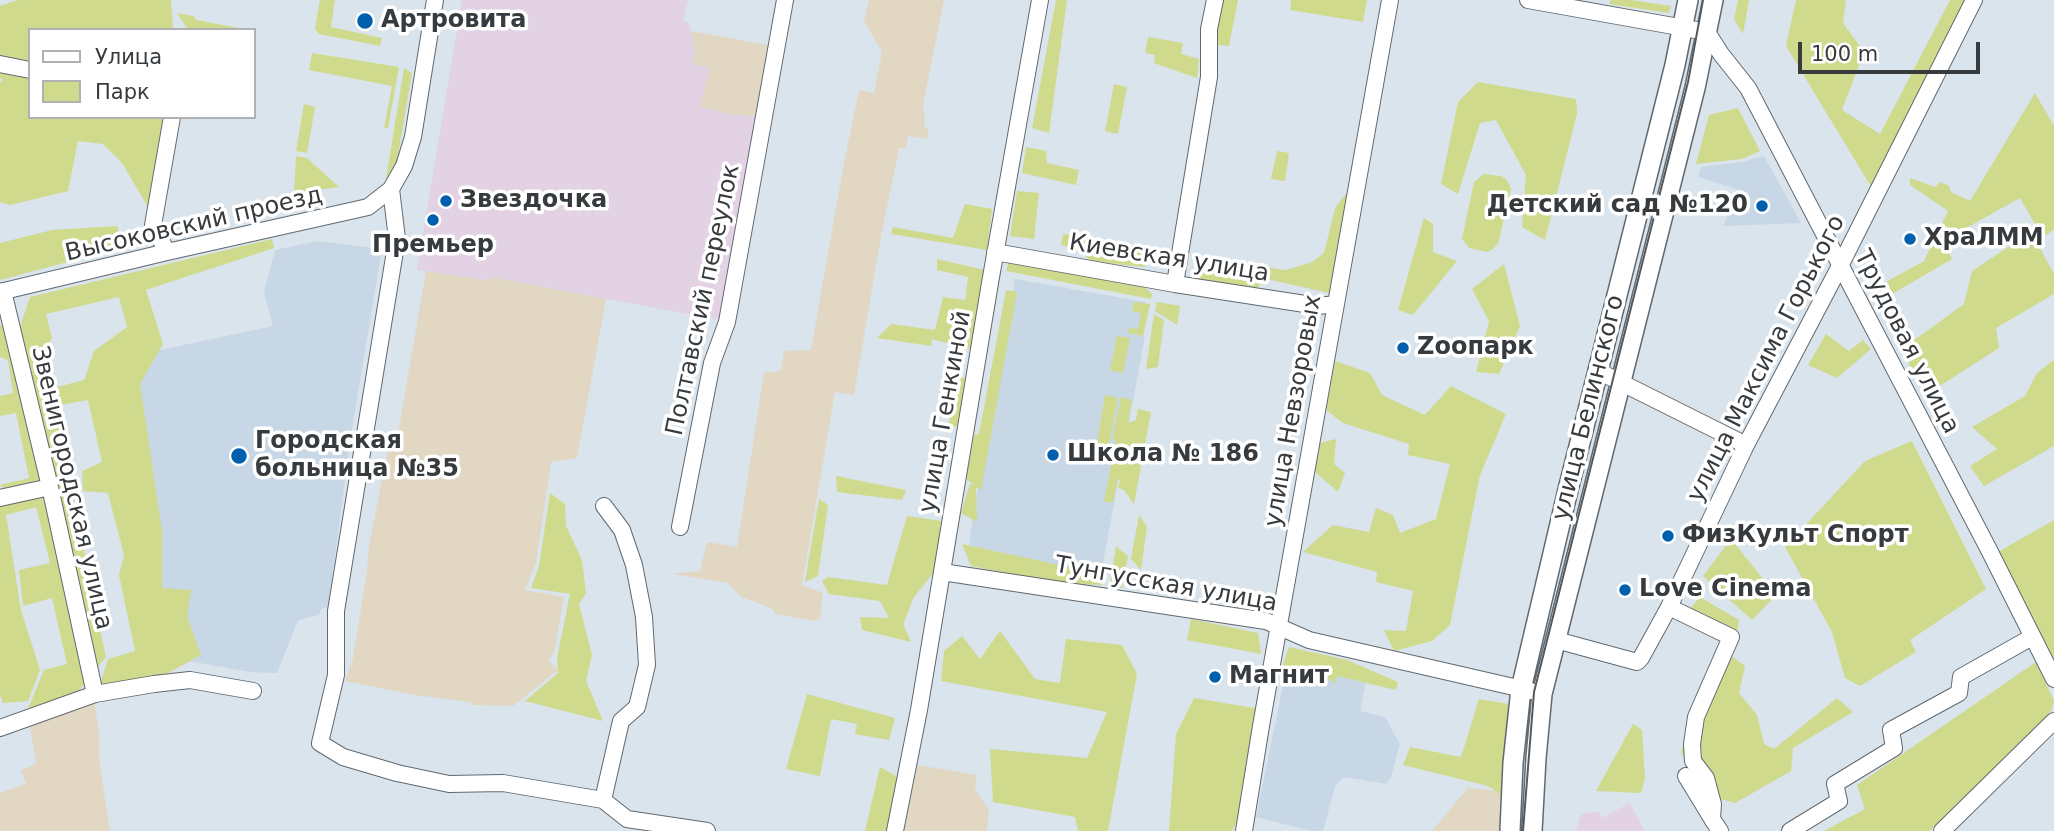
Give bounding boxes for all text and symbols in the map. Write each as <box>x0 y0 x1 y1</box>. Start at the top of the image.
place label: Артровита <box>381 7 526 35</box>
marker: Артровита <box>355 11 375 31</box>
legend <box>28 28 256 119</box>
scale bar <box>1802 28 1984 72</box>
text: 100 m <box>1811 42 1878 66</box>
text: Улица <box>95 45 162 69</box>
text: Парк <box>95 80 150 104</box>
street label: Полтавский переулок <box>661 162 747 438</box>
street label: Высоковский проезд <box>63 181 325 269</box>
place label: Звездочка <box>460 187 607 215</box>
place label: Детский сад №120 <box>1487 192 1748 220</box>
marker: Звездочка <box>438 193 454 209</box>
marker: Детский сад №120 <box>1754 198 1770 214</box>
street label: улица Максима Горького <box>1682 211 1852 507</box>
marker: Премьер <box>425 212 441 228</box>
place label: ХраЛММ <box>1924 225 2044 253</box>
street label: Киевская улица <box>1067 229 1271 289</box>
marker: ХраЛММ <box>1902 231 1918 247</box>
place label: Премьер <box>372 232 494 260</box>
street label: Трудовая улица <box>1847 245 1965 439</box>
street label: улица Белинского <box>1547 292 1631 524</box>
street label: улица Невзоровых <box>1259 293 1329 529</box>
street label: улица Генкиной <box>914 309 978 515</box>
place label: Zooпарк <box>1417 334 1534 362</box>
marker: Zooпарк <box>1395 340 1411 356</box>
street label: Звенигородская улица <box>24 343 118 633</box>
place label: Городская больница №35 <box>255 428 459 484</box>
place label: Школа № 186 <box>1067 441 1259 469</box>
marker: Городская больница №35 <box>229 446 249 466</box>
marker: Школа № 186 <box>1045 447 1061 463</box>
place label: ФизКульт Спорт <box>1682 522 1909 550</box>
marker: ФизКульт Спорт <box>1660 528 1676 544</box>
street label: Тунгусская улица <box>1053 551 1279 619</box>
place label: Love Cinema <box>1639 576 1811 604</box>
marker: Love Cinema <box>1617 582 1633 598</box>
place label: Магнит <box>1229 663 1329 691</box>
marker: Магнит <box>1207 669 1223 685</box>

